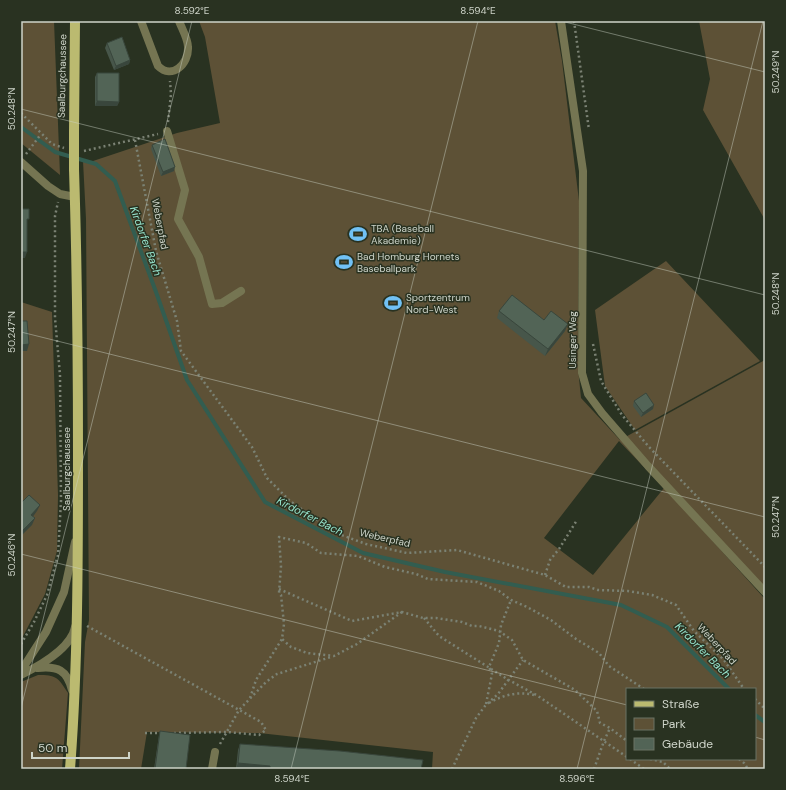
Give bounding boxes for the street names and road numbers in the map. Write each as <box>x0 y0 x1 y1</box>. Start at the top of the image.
street label: Saalburgchaussee <box>55 34 69 118</box>
street label: Weberpfad <box>149 197 171 251</box>
street label: Usinger Weg <box>566 311 579 369</box>
street label: Saalburgchaussee <box>60 427 73 511</box>
street label: Weberpfad <box>358 526 412 550</box>
street label: Weberpfad <box>695 621 739 667</box>

